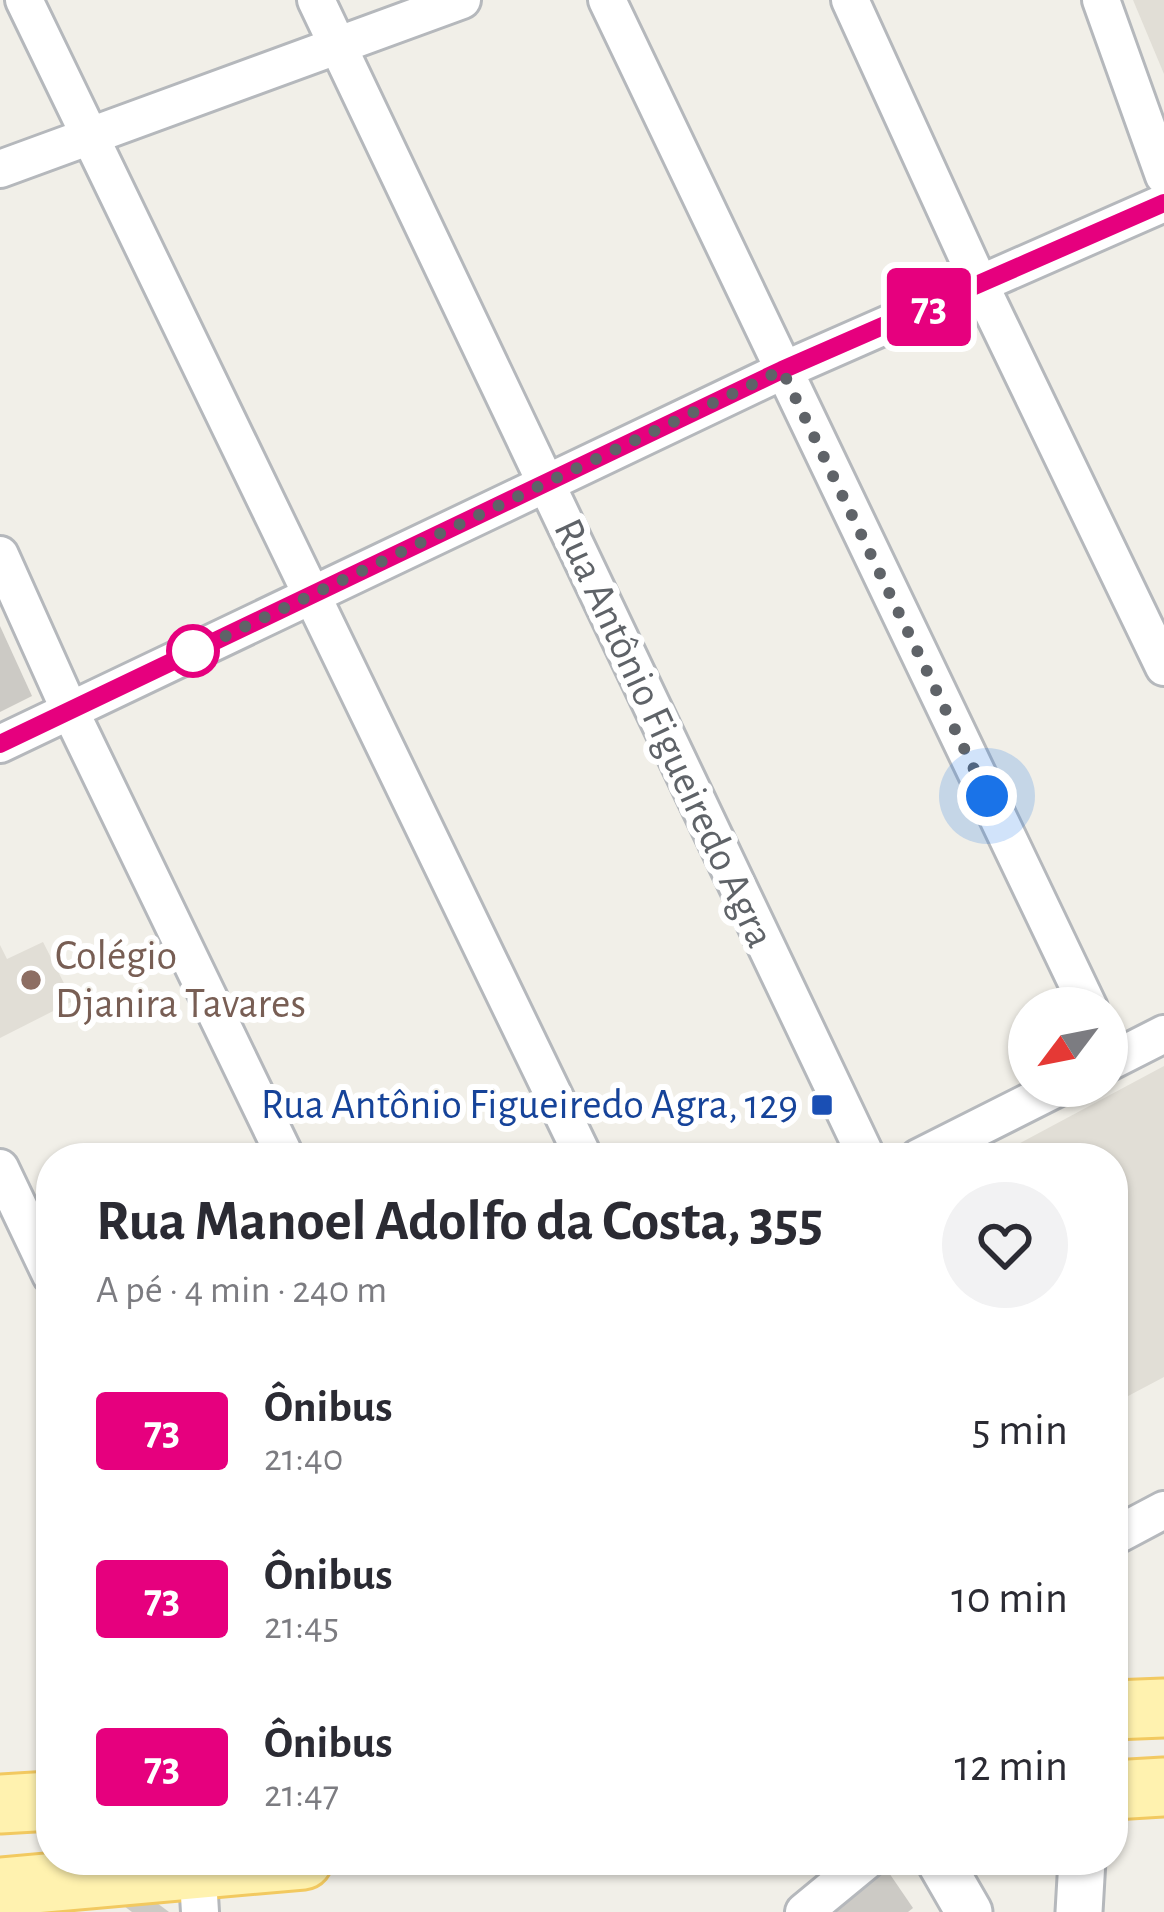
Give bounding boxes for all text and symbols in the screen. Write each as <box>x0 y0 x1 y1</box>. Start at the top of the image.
line badge: 73 <box>875 268 983 346</box>
text: 73 <box>911 286 947 328</box>
street label: Rua Antônio Figueiredo Agra <box>546 512 782 954</box>
unlabelled marker <box>168 626 218 676</box>
your location <box>957 766 1017 826</box>
place label: Colégio Djanira Tavares <box>55 935 306 1025</box>
marker: Colégio Djanira Tavares <box>18 967 44 993</box>
north arrow <box>1008 987 1128 1107</box>
map controls <box>1008 987 1128 1107</box>
place label: Rua Antônio Figueiredo Agra, 129 <box>261 1084 798 1126</box>
marker: Rua Antônio Figueiredo Agra, 129 <box>809 1092 835 1118</box>
button: heart <box>942 1182 1068 1308</box>
text: Rua Manoel Adolfo da Costa, 355 <box>96 1193 823 1250</box>
text: A pé · 4 min · 240 m <box>96 1271 387 1310</box>
text: Ônibus <box>264 1385 393 1430</box>
text: 5 min <box>972 1408 1068 1453</box>
text: 73 <box>144 1410 180 1452</box>
text: 21:40 <box>264 1439 343 1478</box>
text: Ônibus <box>264 1553 393 1598</box>
text: 10 min <box>951 1576 1068 1621</box>
text: 73 <box>144 1578 180 1620</box>
text: 21:45 <box>264 1607 339 1646</box>
text: Ônibus <box>264 1721 393 1766</box>
text: 12 min <box>955 1744 1068 1789</box>
text: 73 <box>144 1746 180 1788</box>
text: 21:47 <box>264 1775 339 1814</box>

